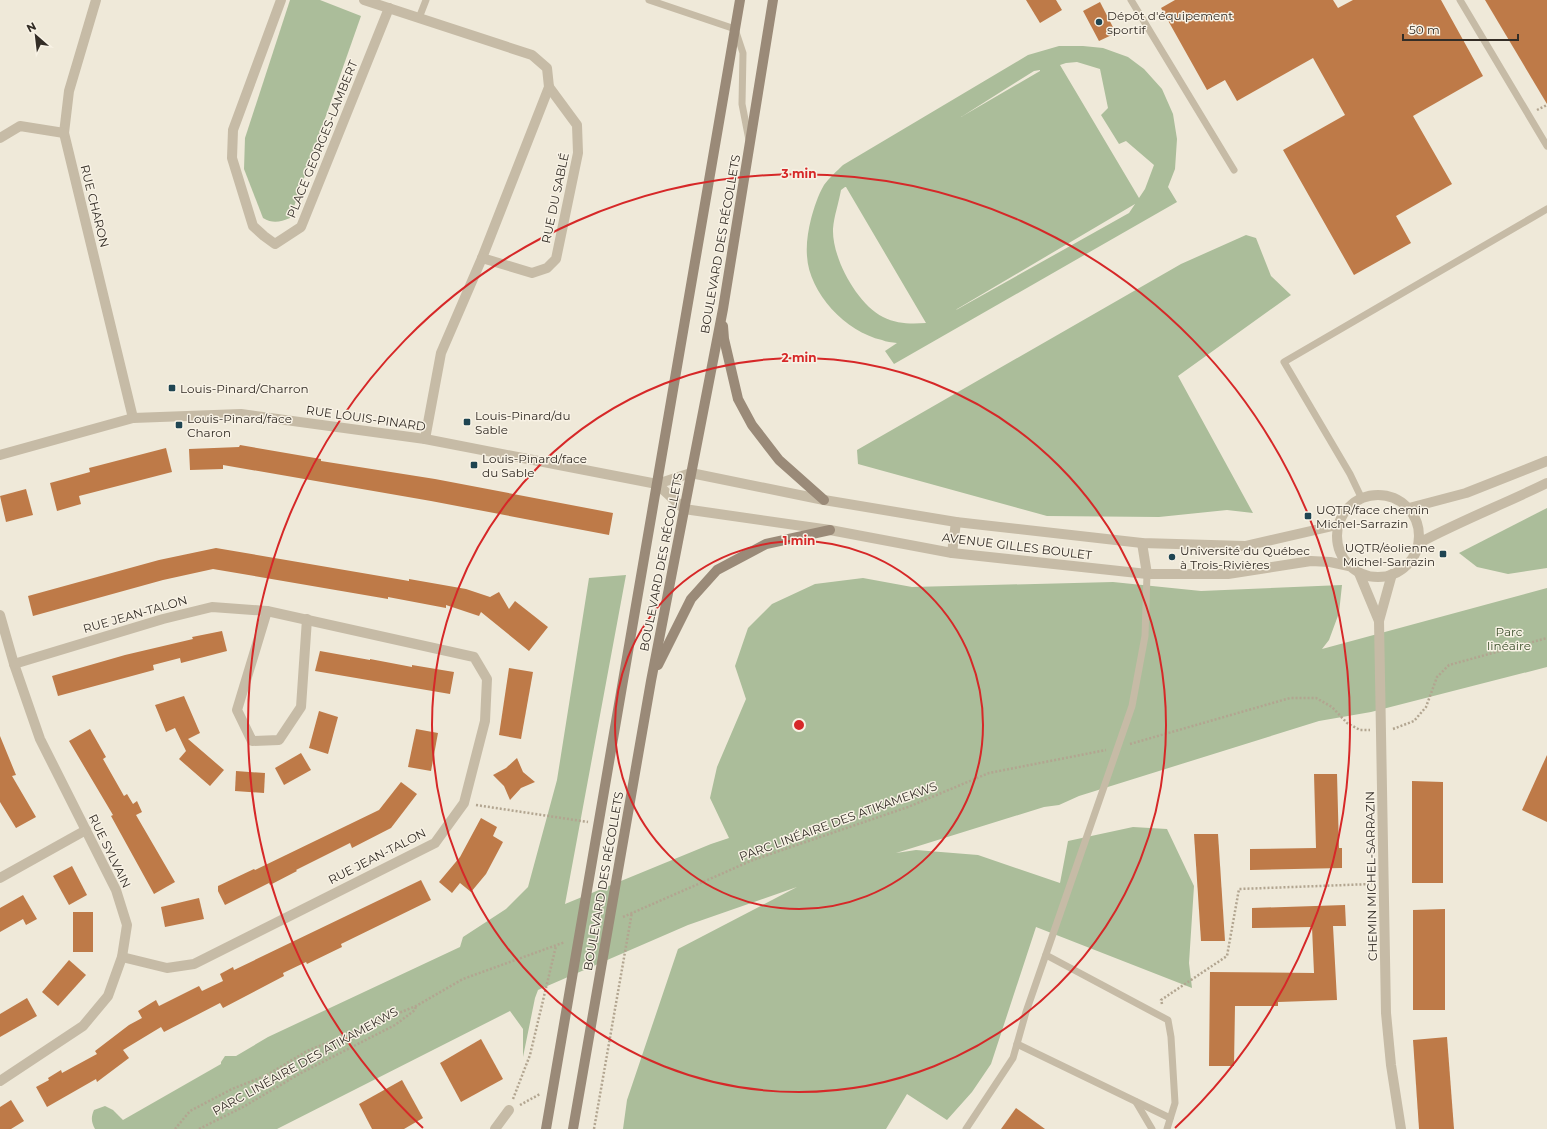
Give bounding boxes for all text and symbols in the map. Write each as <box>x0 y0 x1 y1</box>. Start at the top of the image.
place label: Dépôt d'équipement sportif <box>1107 8 1233 37</box>
north arrow <box>16 16 56 56</box>
scale bar <box>1403 16 1518 42</box>
marker: Dépôt d'équipement sportif <box>1094 17 1104 27</box>
text: N <box>24 19 39 35</box>
text: 50 m <box>1409 22 1440 37</box>
street label: PLACE GEORGES-LAMBERT <box>283 58 361 220</box>
street label: RUE DU SABLÉ <box>538 151 572 245</box>
street label: BOULEVARD DES RÉCOLLETS <box>697 153 743 335</box>
street label: RUE CHARON <box>77 163 113 249</box>
text: 3 min <box>781 166 817 181</box>
text: 2 min <box>782 350 816 365</box>
place label: Louis-Pinard/Charron <box>180 381 309 396</box>
marker: Louis-Pinard/Charron <box>167 383 177 393</box>
street label: RUE LOUIS-PINARD <box>305 402 427 434</box>
place label: Louis-Pinard/du Sable <box>475 408 570 437</box>
place label: Louis-Pinard/face Charon <box>187 411 292 440</box>
marker: Louis-Pinard/du Sable <box>462 417 472 427</box>
marker: Louis-Pinard/face Charon <box>174 420 184 430</box>
place label: Louis-Pinard/face du Sable <box>482 451 587 480</box>
marker: Louis-Pinard/face du Sable <box>469 460 479 470</box>
street label: BOULEVARD DES RÉCOLLETS <box>636 471 686 653</box>
place label: UQTR/face chemin Michel-Sarrazin <box>1316 502 1429 531</box>
marker: UQTR/face chemin Michel-Sarrazin <box>1303 511 1313 521</box>
street label: AVENUE GILLES BOULET <box>941 529 1093 563</box>
text: 1 min <box>783 533 815 548</box>
place label: UQTR/éolienne Michel-Sarrazin <box>1343 540 1435 569</box>
place label: Université du Québec à Trois-Rivières <box>1180 543 1310 572</box>
marker: UQTR/éolienne Michel-Sarrazin <box>1438 549 1448 559</box>
marker: Université du Québec à Trois-Rivières <box>1167 552 1177 562</box>
street label: RUE JEAN-TALON <box>81 592 189 636</box>
park label: Parc linéaire <box>1487 624 1531 653</box>
centre of rings <box>792 718 806 732</box>
street label: PARC LINÉAIRE DES ATIKAMEKWS <box>737 778 939 864</box>
street label: BOULEVARD DES RÉCOLLETS <box>580 790 626 972</box>
street label: CHEMIN MICHEL-SARRAZIN <box>1362 791 1380 961</box>
street label: RUE SYLVAIN <box>86 812 134 890</box>
street label: RUE JEAN-TALON <box>326 825 428 887</box>
street label: PARC LINÉAIRE DES ATIKAMEKWS <box>210 1004 400 1118</box>

